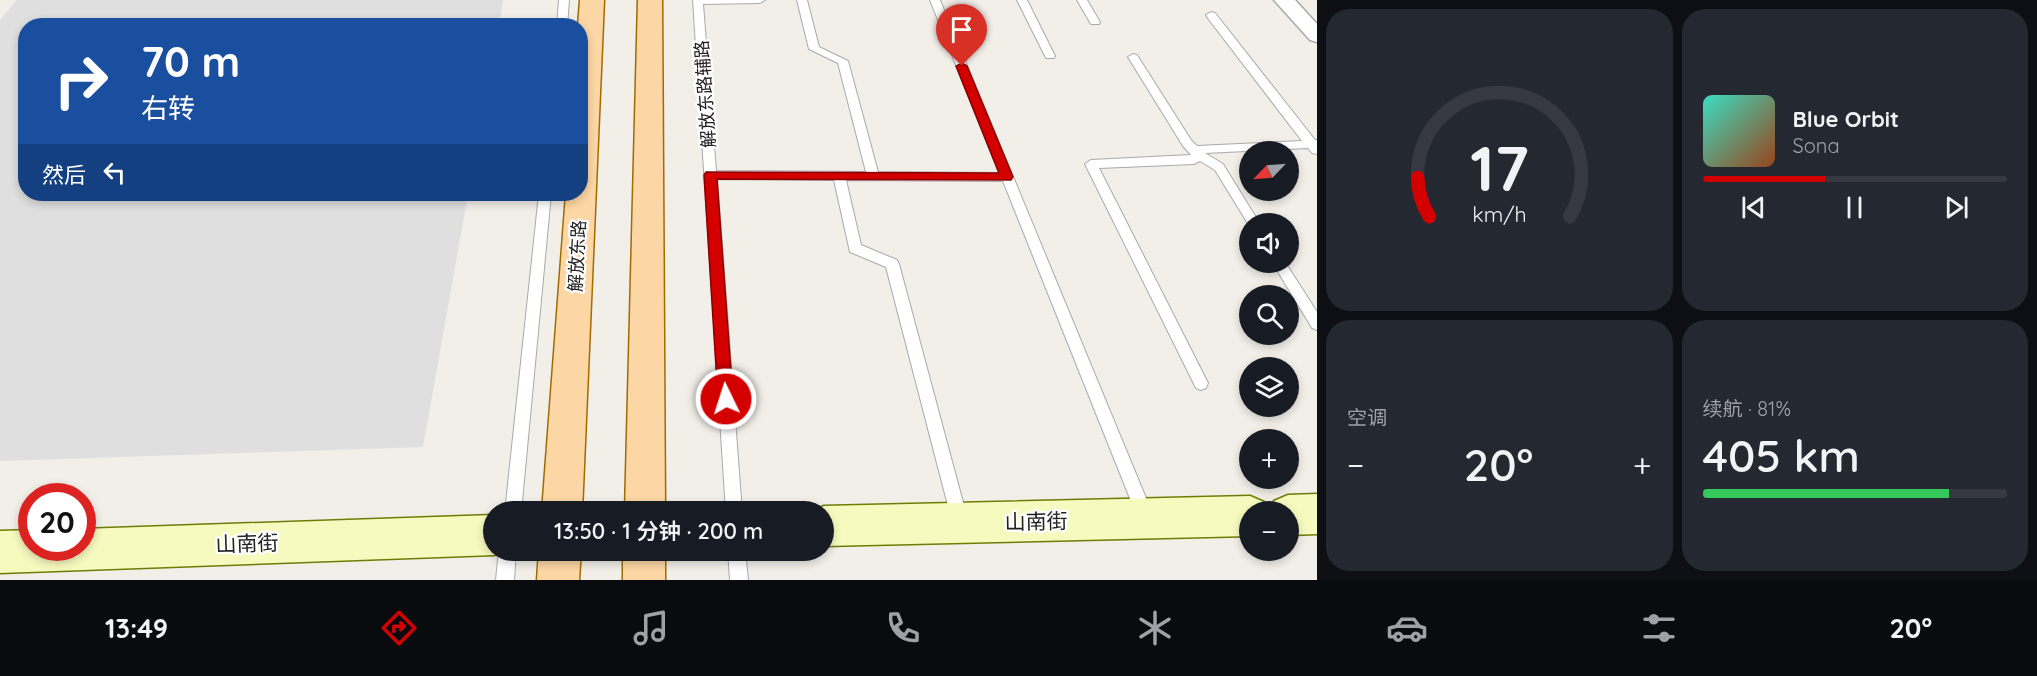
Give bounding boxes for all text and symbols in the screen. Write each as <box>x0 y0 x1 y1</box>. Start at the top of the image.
pin <box>936 4 987 66</box>
icon: arrive <box>945 13 978 46</box>
text: 70 m <box>141 35 240 88</box>
street label: 解放东路辅路 <box>690 39 720 149</box>
icon: right <box>42 42 120 120</box>
text: 右转 <box>141 91 195 125</box>
text: Blue Orbit <box>1793 105 1899 133</box>
text: 17 <box>1470 129 1529 207</box>
text: Sona <box>1793 133 1840 158</box>
north arrow <box>1239 141 1299 201</box>
map controls <box>1239 141 1299 561</box>
icon: left <box>98 156 131 189</box>
text: 然后 <box>42 161 86 189</box>
icon: previous <box>1737 191 1770 224</box>
icon: pause <box>1838 191 1871 224</box>
icon: next <box>1940 191 1973 224</box>
text: km/h <box>1472 201 1526 227</box>
button: sound <box>1239 213 1299 273</box>
street label: 解放东路 <box>564 219 590 293</box>
button: search <box>1239 285 1299 345</box>
button: layers <box>1239 357 1299 417</box>
position arrow <box>694 367 758 431</box>
text: 续航 · 81% <box>1703 396 1791 421</box>
text: 空调 <box>1347 405 1387 430</box>
text: 405 km <box>1703 427 1860 483</box>
button: + <box>1239 429 1299 489</box>
text: 20° <box>1464 436 1533 492</box>
text: − <box>1347 444 1364 485</box>
text: + <box>1633 444 1652 485</box>
speed limit sign: 20 <box>18 483 96 561</box>
button: − <box>1239 501 1299 561</box>
street label: 山南街 <box>1004 507 1068 535</box>
text: 13:50 · 1 分钟 · 200 m <box>554 517 763 545</box>
street label: 山南街 <box>215 529 279 557</box>
icon: directions <box>378 607 420 649</box>
icon: music <box>630 607 672 649</box>
icon: phone <box>882 607 924 649</box>
icon: climate <box>1134 607 1176 649</box>
icon: car <box>1386 607 1428 649</box>
icon: filters <box>1638 607 1680 649</box>
text: 13:49 <box>105 611 168 645</box>
text: 20° <box>1889 611 1932 645</box>

